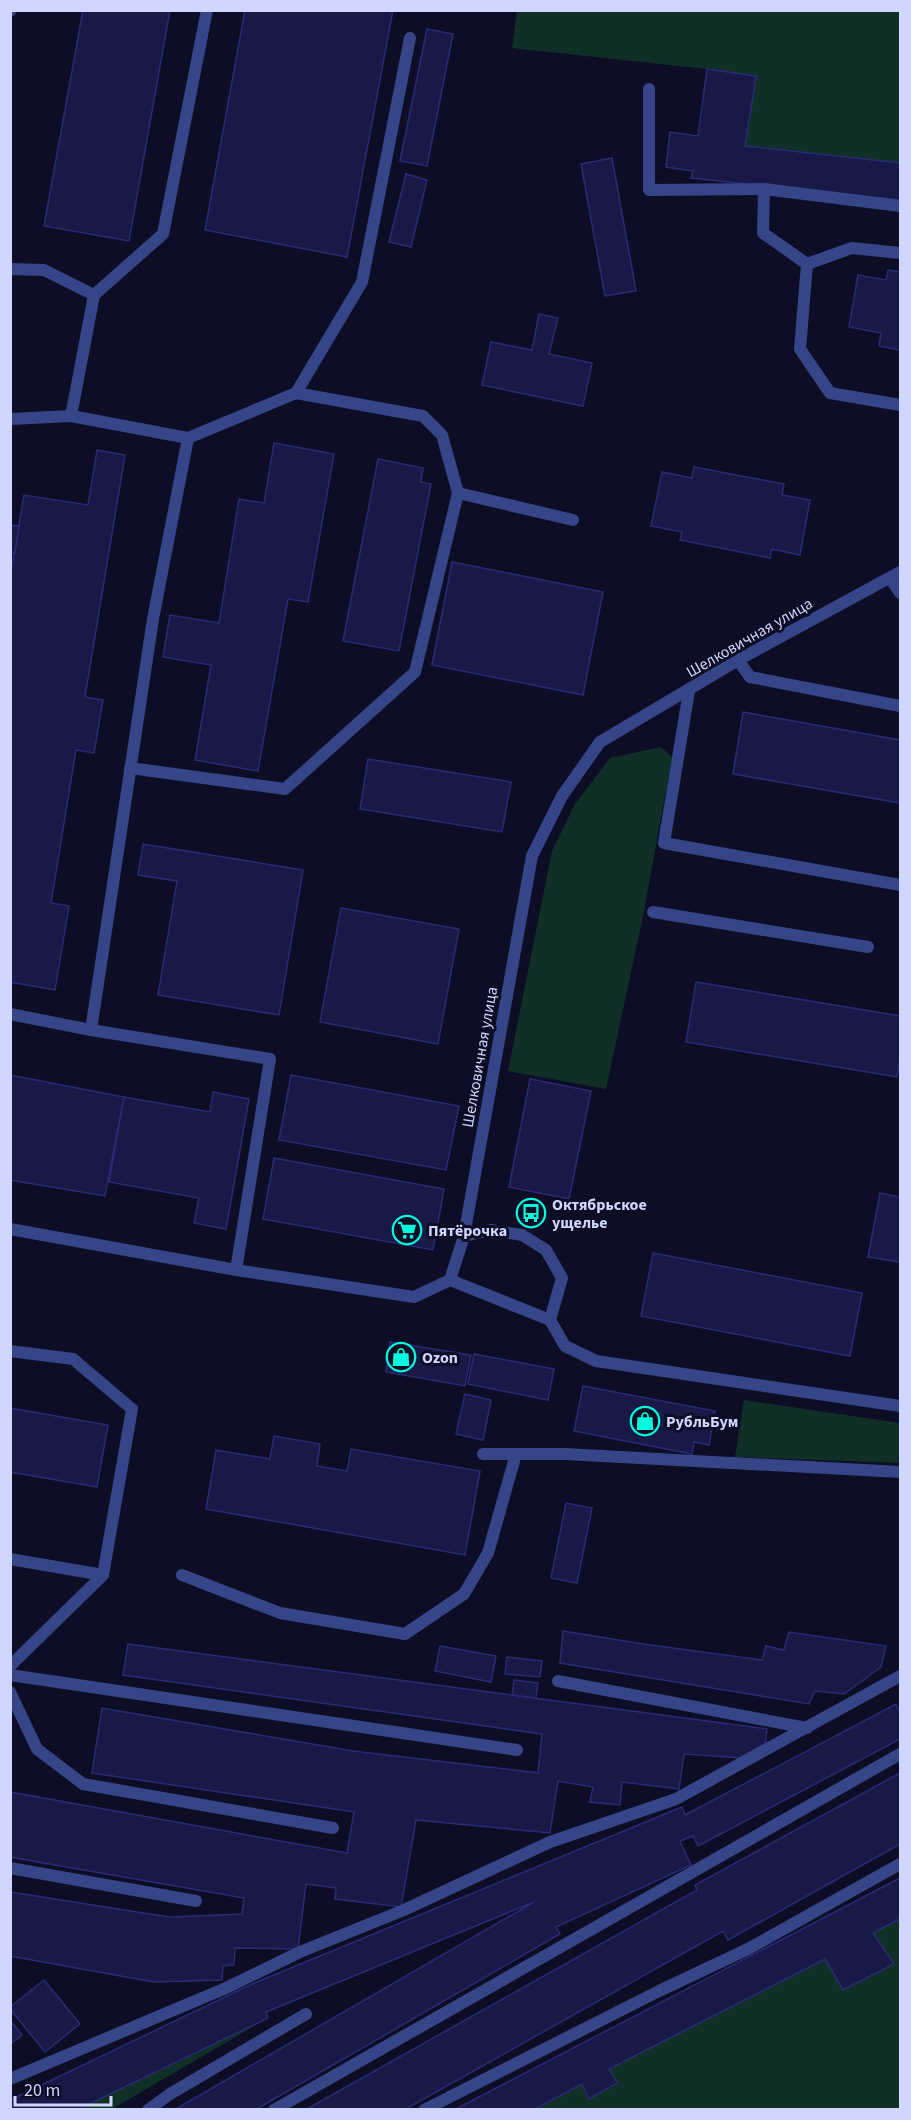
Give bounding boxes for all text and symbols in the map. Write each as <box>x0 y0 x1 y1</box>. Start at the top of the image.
street label: Шелковичная улица <box>682 593 817 683</box>
street label: Шелковичная улица <box>457 985 503 1129</box>
place label: Октябрьское ущелье <box>552 1194 647 1234</box>
bus stop icon: Октябрьское ущелье <box>515 1197 547 1229</box>
supermarket icon: Пятёрочка <box>391 1214 423 1246</box>
place label: Пятёрочка <box>428 1220 507 1242</box>
shop icon: Ozon <box>385 1341 417 1373</box>
place label: Ozon <box>422 1347 458 1369</box>
shop icon: РубльБум <box>629 1405 661 1437</box>
place label: РубльБум <box>666 1411 738 1433</box>
scale bar <box>15 2069 111 2107</box>
text: 20 m <box>24 2078 60 2103</box>

